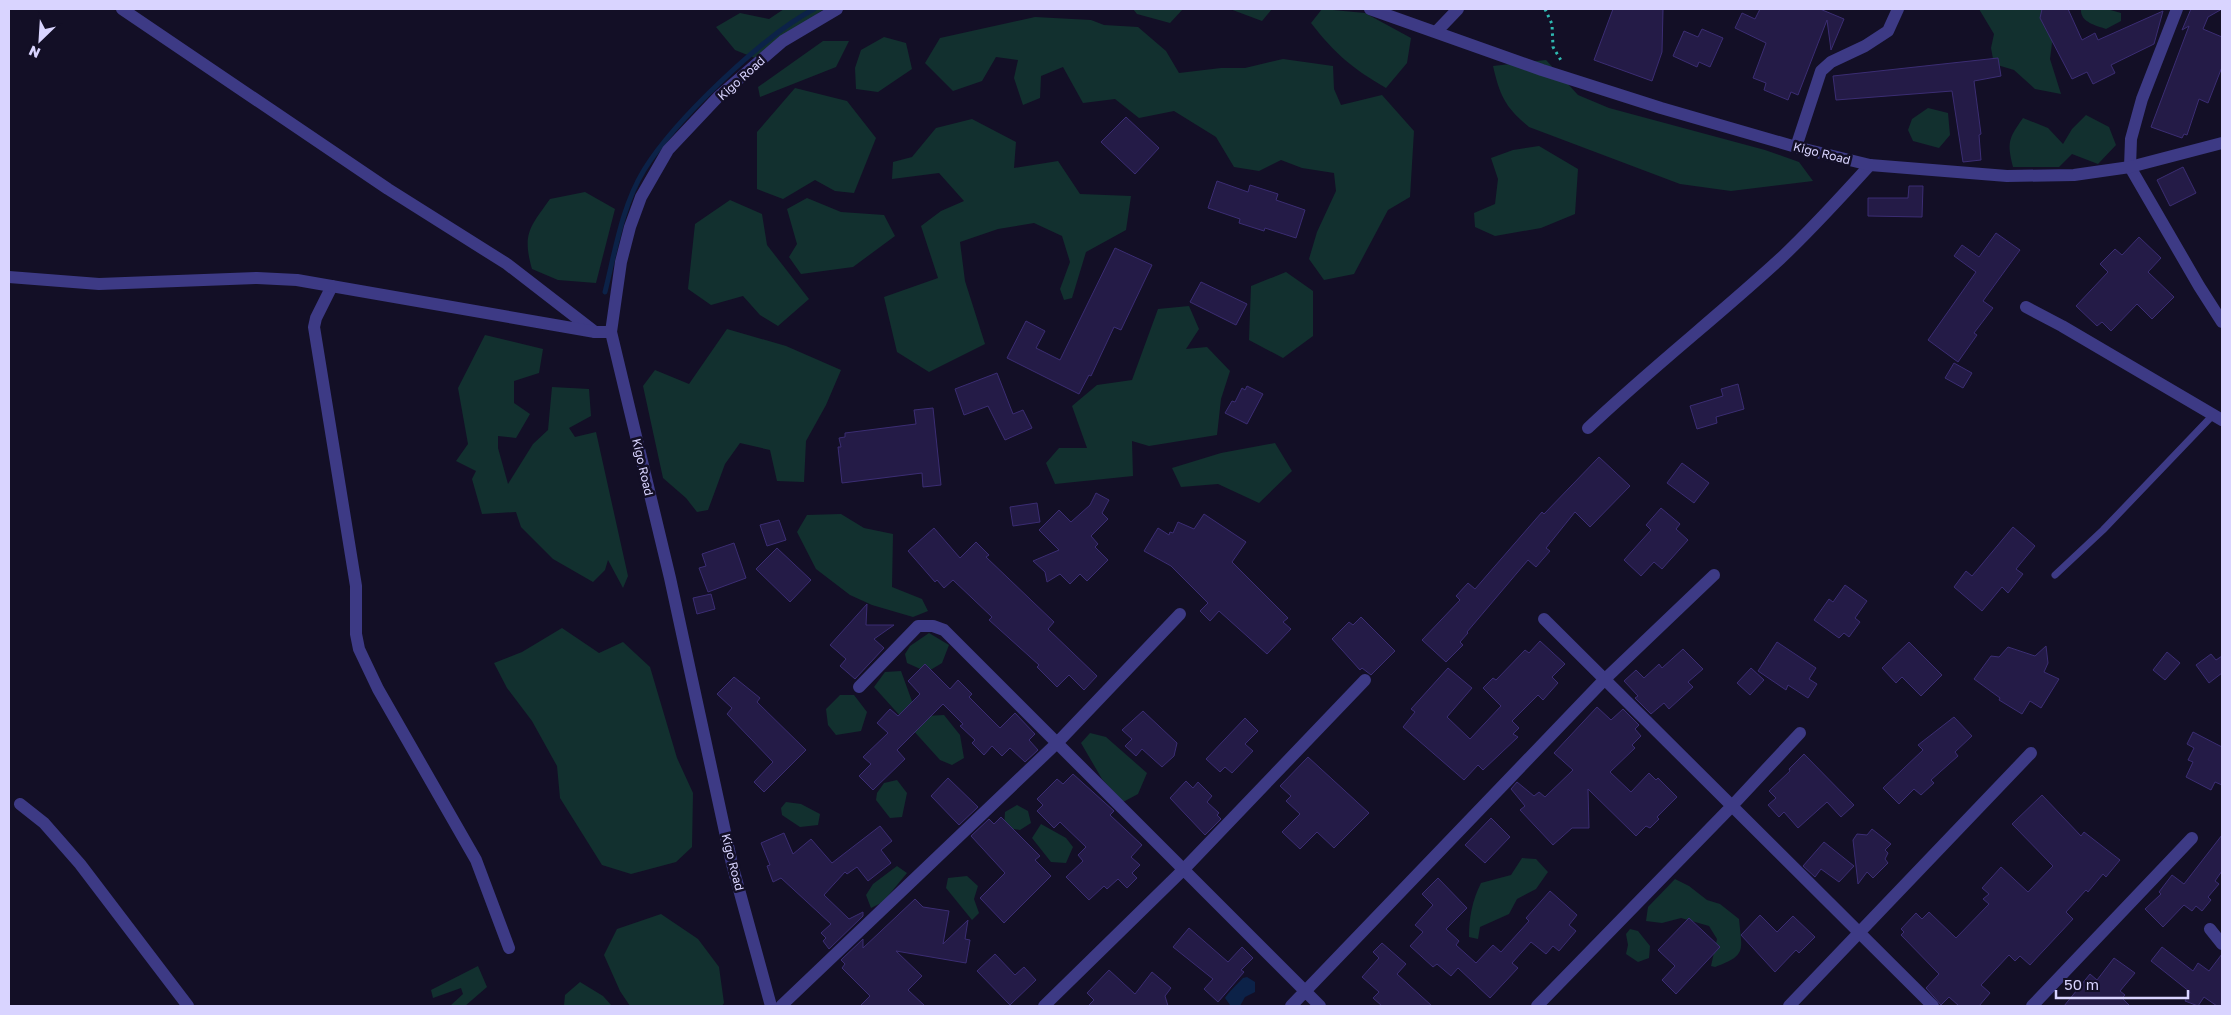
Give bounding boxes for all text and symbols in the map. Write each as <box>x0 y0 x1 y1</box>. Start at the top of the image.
north arrow <box>15 15 65 65</box>
text: N <box>26 42 43 62</box>
street label: Kigo Road <box>714 53 768 103</box>
street label: Kigo Road <box>1792 139 1852 167</box>
street label: Kigo Road <box>629 437 657 497</box>
street label: Kigo Road <box>719 832 747 892</box>
scale bar <box>2056 968 2188 1000</box>
text: 50 m <box>2064 975 2099 993</box>

